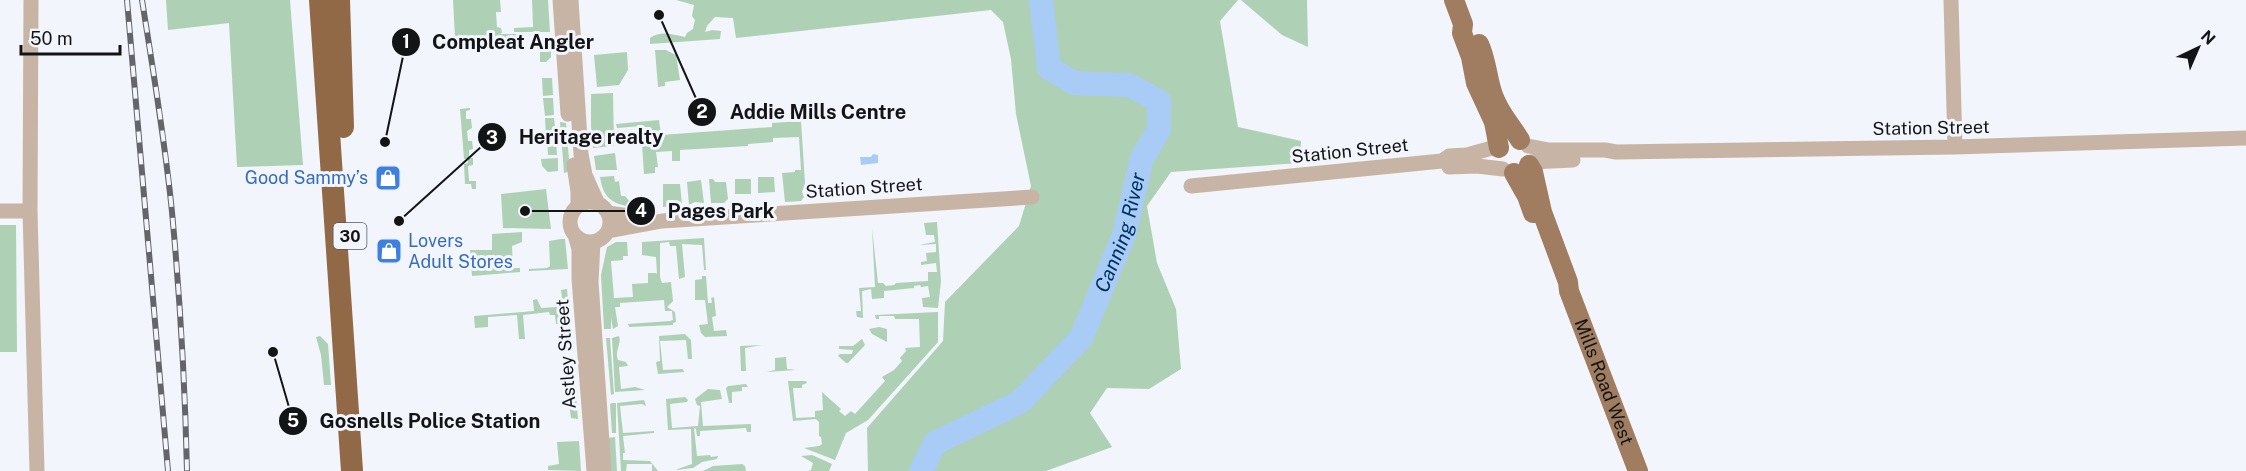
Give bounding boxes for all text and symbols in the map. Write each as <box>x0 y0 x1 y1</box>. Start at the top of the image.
scale bar <box>21 18 120 56</box>
north arrow <box>2168 18 2228 78</box>
callout: Compleat Angler <box>391 23 606 61</box>
text: N <box>2197 26 2219 49</box>
text: 50 m <box>30 28 73 49</box>
text: Compleat Angler <box>432 30 594 54</box>
text: 1 <box>402 31 410 52</box>
callout: Addie Mills Centre <box>687 93 918 131</box>
text: Addie Mills Centre <box>730 100 906 124</box>
text: 2 <box>696 101 708 122</box>
street label: Station Street <box>1872 116 1990 139</box>
callout: Heritage realty <box>477 118 675 156</box>
text: Heritage realty <box>519 125 663 149</box>
text: 3 <box>486 127 498 148</box>
street label: Station Street <box>1291 134 1409 167</box>
shop icon: Good Sammy’s <box>373 163 403 193</box>
place label: Good Sammy’s <box>245 167 368 188</box>
water label: Canning River <box>1089 170 1150 296</box>
street label: Station Street <box>805 173 923 202</box>
callout: Pages Park <box>626 192 787 230</box>
text: Pages Park <box>668 199 775 223</box>
text: 4 <box>635 200 647 221</box>
road number: 30 <box>334 223 366 249</box>
place label: Lovers Adult Stores <box>408 230 513 272</box>
shop icon: Lovers Adult Stores <box>374 236 404 266</box>
street label: Astley Street <box>551 298 580 410</box>
street label: Mills Road West <box>1571 316 1638 448</box>
callout: Gosnells Police Station <box>278 402 553 440</box>
text: Gosnells Police Station <box>320 409 540 433</box>
text: 5 <box>287 410 299 431</box>

